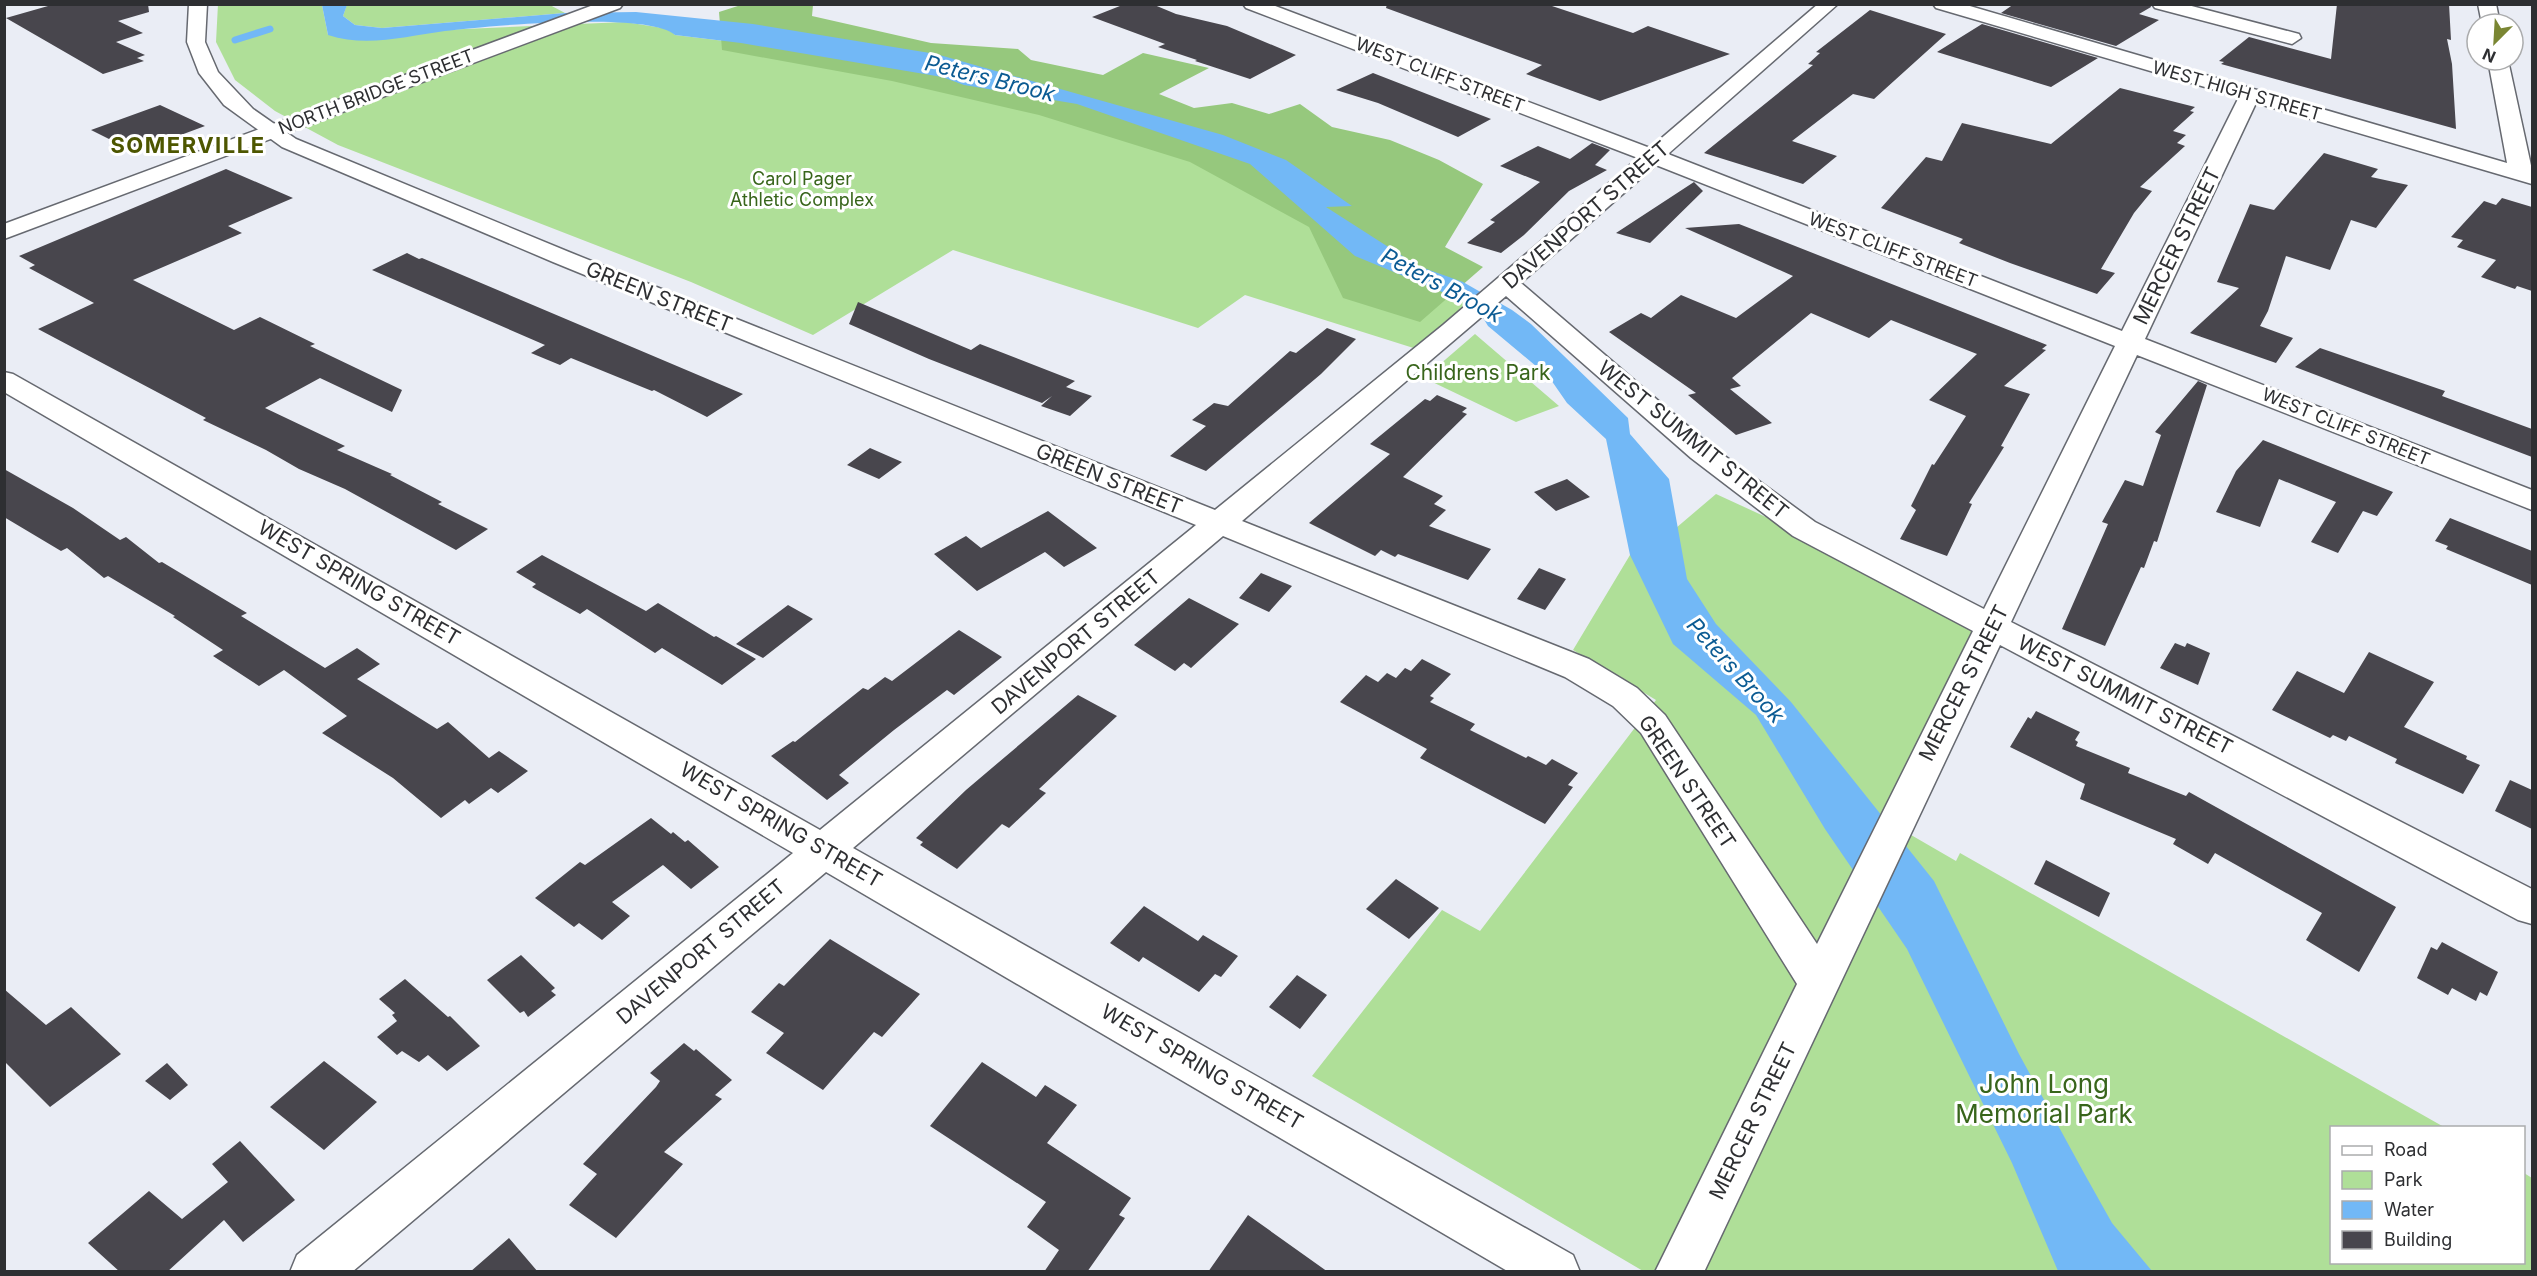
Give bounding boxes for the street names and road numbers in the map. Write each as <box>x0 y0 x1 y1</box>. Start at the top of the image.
street label: WEST CLIFF STREET <box>1353 33 1528 116</box>
street label: NORTH BRIDGE STREET <box>275 45 476 139</box>
street label: WEST HIGH STREET <box>2150 56 2324 125</box>
street label: DAVENPORT STREET <box>1497 136 1674 294</box>
street label: MERCER STREET <box>2128 163 2225 328</box>
street label: WEST CLIFF STREET <box>1806 208 1981 291</box>
street label: GREEN STREET <box>582 256 736 337</box>
street label: WEST SUMMIT STREET <box>1593 355 1794 524</box>
street label: WEST CLIFF STREET <box>2259 383 2433 470</box>
street label: GREEN STREET <box>1032 438 1186 519</box>
street label: WEST SPRING STREET <box>254 514 465 651</box>
street label: DAVENPORT STREET <box>986 564 1165 719</box>
street label: MERCER STREET <box>1913 601 2014 765</box>
street label: WEST SUMMIT STREET <box>2014 629 2237 760</box>
street label: GREEN STREET <box>1634 710 1741 853</box>
street label: WEST SPRING STREET <box>676 756 887 893</box>
street label: DAVENPORT STREET <box>611 874 790 1029</box>
street label: WEST SPRING STREET <box>1097 998 1308 1135</box>
street label: MERCER STREET <box>1704 1038 1801 1203</box>

